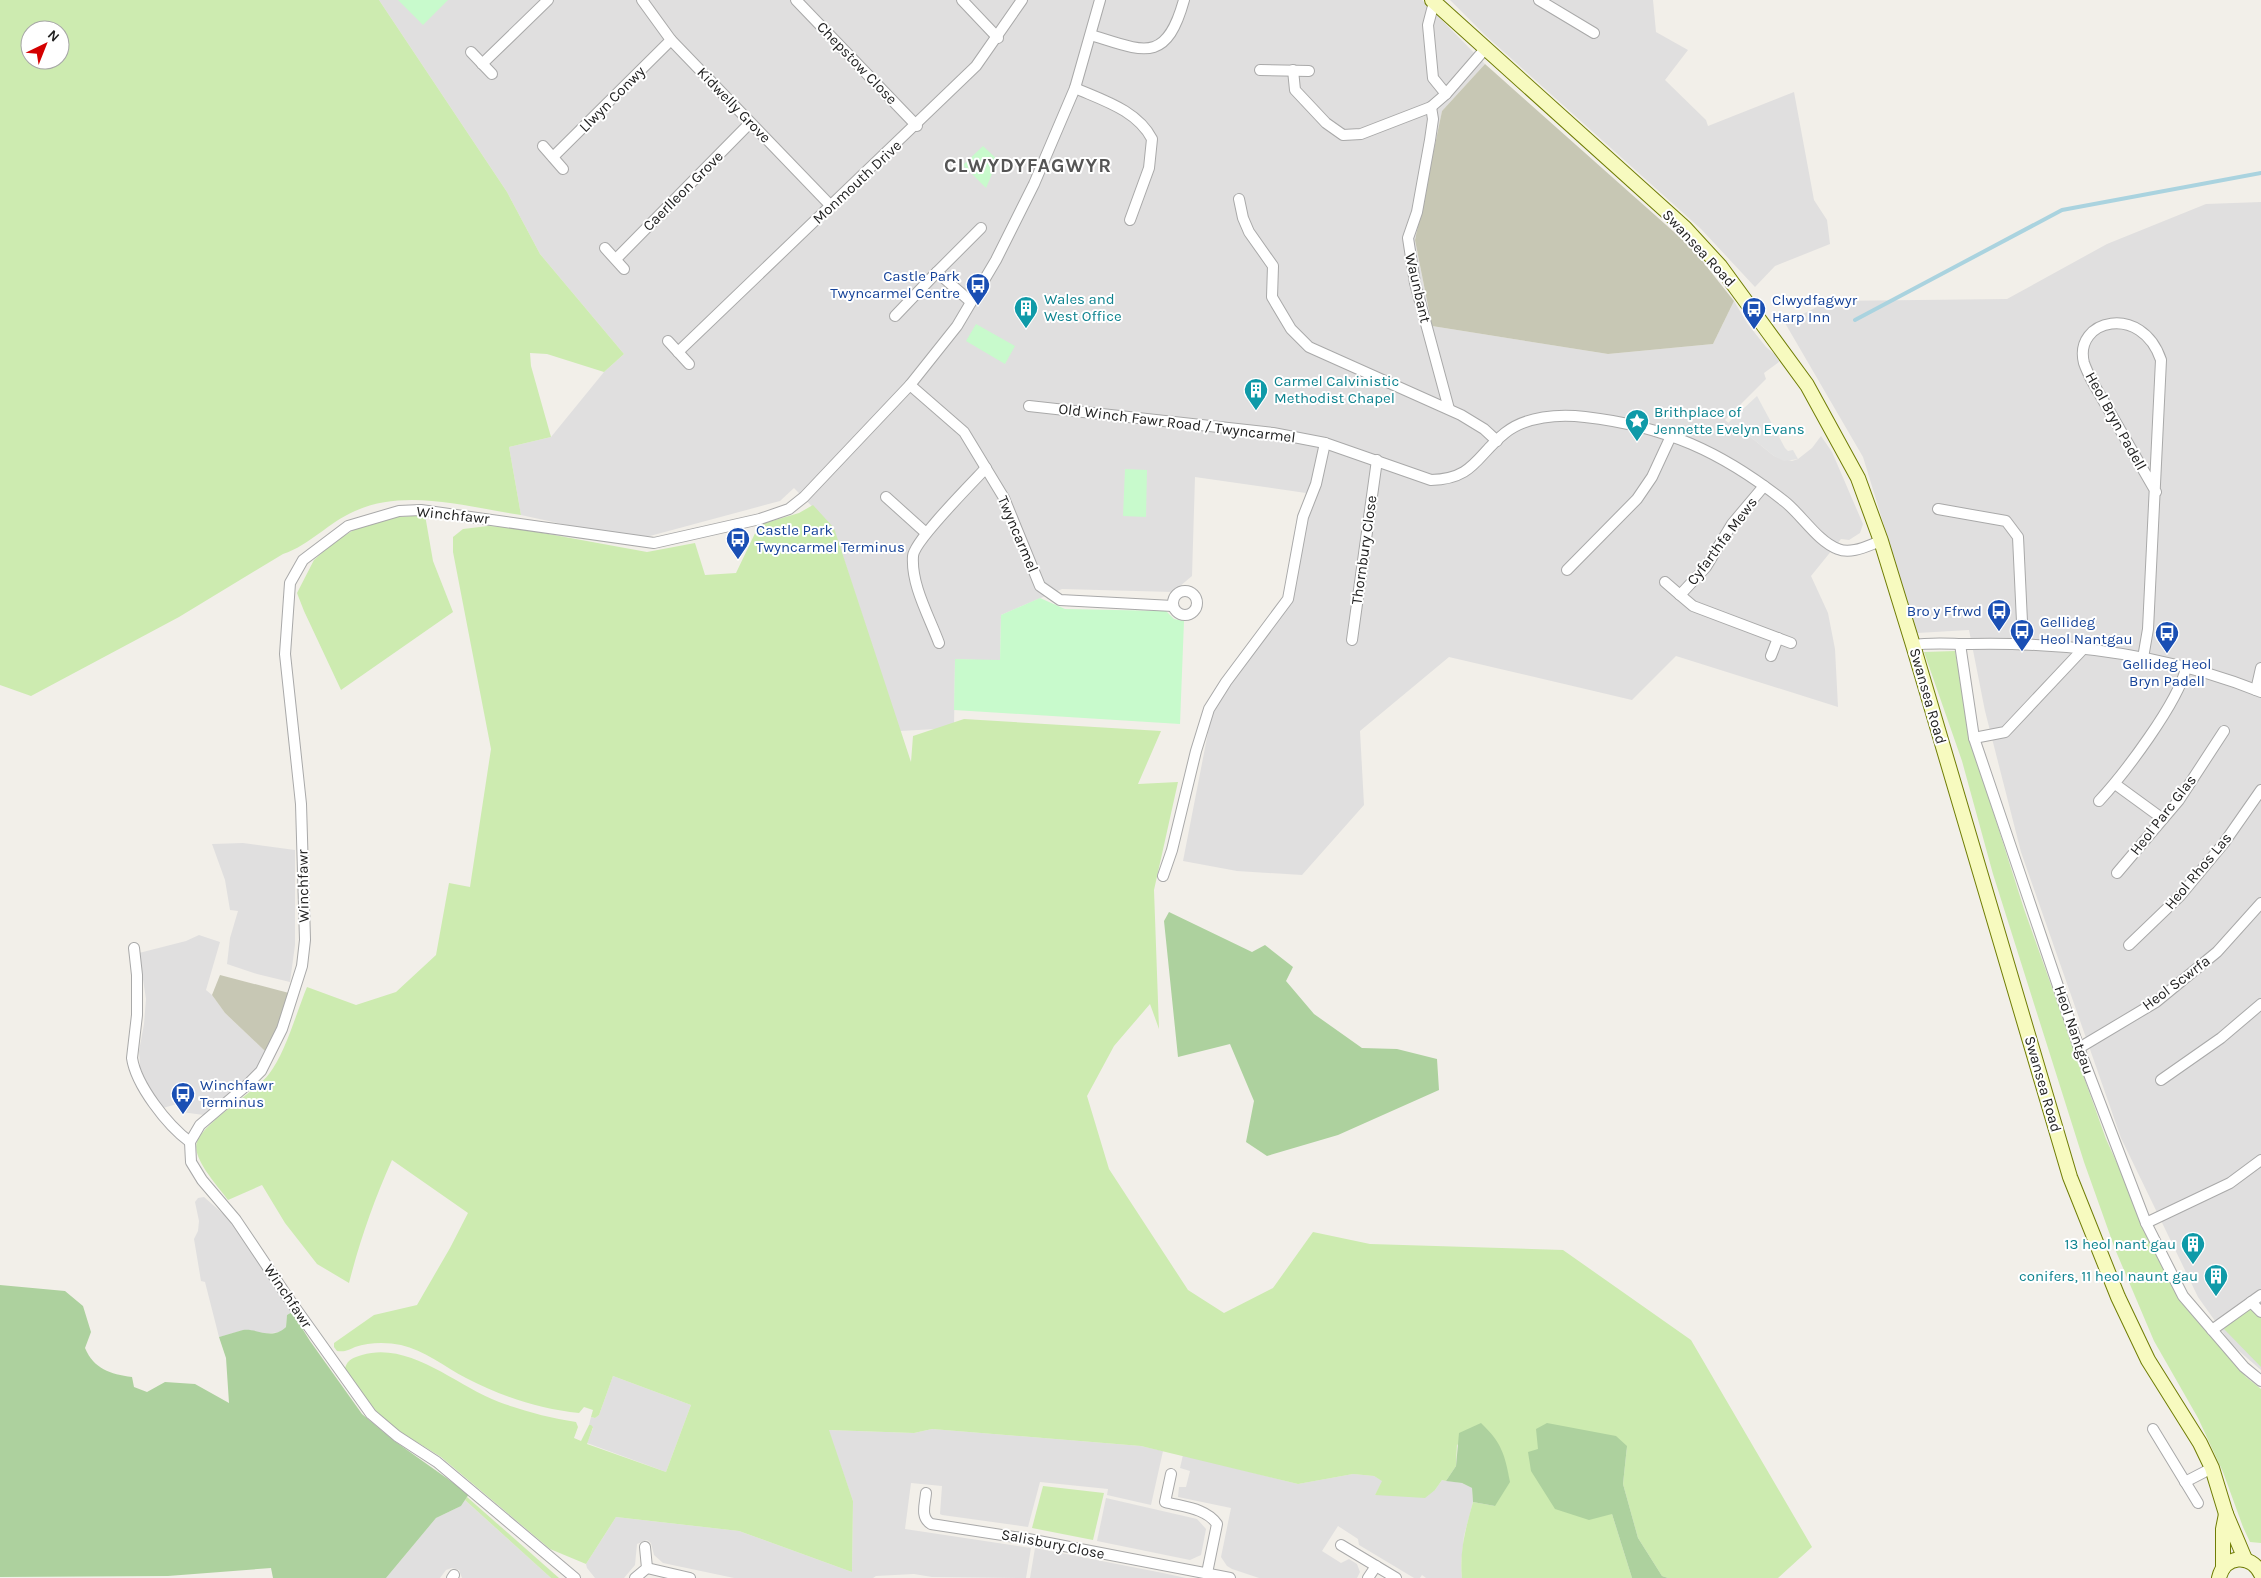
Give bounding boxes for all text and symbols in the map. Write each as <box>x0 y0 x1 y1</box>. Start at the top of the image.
street label: Chepstow Close <box>813 18 901 108</box>
north arrow <box>20 20 70 70</box>
text: N <box>44 26 63 46</box>
street label: Llwyn Conwy <box>575 62 649 136</box>
street label: Kidwelly Grove <box>693 63 775 147</box>
street label: Monmouth Drive <box>809 136 905 228</box>
street label: Caerlleon Grove <box>639 147 727 235</box>
district label: CLWYDYFAGWYR <box>944 154 1112 177</box>
street label: Swansea Road <box>1659 206 1739 290</box>
street label: Waunbant <box>1401 251 1435 325</box>
place label: Castle Park Twyncarmel Centre <box>830 267 960 302</box>
bus stop icon: Castle Park Twyncarmel Centre <box>965 272 991 306</box>
place label: Wales and West Office <box>1044 290 1122 325</box>
place label: Clwydfagwyr Harp Inn <box>1772 291 1858 326</box>
building icon: Wales and West Office <box>1013 295 1039 329</box>
bus stop icon: Clwydfagwyr Harp Inn <box>1741 296 1767 330</box>
street label: Heol Bryn Padell <box>2082 369 2150 473</box>
place label: Carmel Calvinistic Methodist Chapel <box>1274 372 1399 407</box>
building icon: Carmel Calvinistic Methodist Chapel <box>1243 377 1269 411</box>
street label: Old Winch Fawr Road / Twyncarmel <box>1057 400 1297 446</box>
place label: Brithplace of Jennette Evelyn Evans <box>1654 403 1805 438</box>
place icon: Brithplace of Jennette Evelyn Evans <box>1624 408 1650 442</box>
street label: Twyncarmel <box>994 493 1042 575</box>
street label: Cyfarthfa Mews <box>1683 493 1761 589</box>
street label: Thornbury Close <box>1347 494 1381 606</box>
street label: Winchfawr <box>416 502 491 528</box>
place label: Castle Park Twyncarmel Terminus <box>756 521 905 556</box>
bus stop icon: Castle Park Twyncarmel Terminus <box>725 526 751 560</box>
bus stop icon: Bro y Ffrwd <box>1986 598 2012 632</box>
place label: Bro y Ffrwd <box>1907 602 1982 620</box>
place label: Gellideg Heol Nantgau <box>2040 613 2133 648</box>
bus stop icon: Gellideg Heol Nantgau <box>2009 618 2035 652</box>
bus stop icon: Gellideg Heol Bryn Padell <box>2154 620 2180 654</box>
street label: Swansea Road <box>1906 646 1950 746</box>
place label: Gellideg Heol Bryn Padell <box>2123 655 2211 690</box>
street label: Heol Parc Glas <box>2126 771 2200 859</box>
street label: Heol Rhos Las <box>2161 829 2235 913</box>
street label: Winchfawr <box>293 849 313 923</box>
street label: Heol Scwrfa <box>2139 952 2213 1014</box>
street label: Heol Nantgau <box>2050 983 2098 1077</box>
street label: Swansea Road <box>2021 1034 2065 1134</box>
place label: Winchfawr Terminus <box>200 1076 274 1111</box>
bus stop icon: Winchfawr Terminus <box>170 1081 196 1115</box>
building icon: 13 heol nant gau <box>2180 1231 2206 1265</box>
place label: 13 heol nant gau <box>2065 1235 2176 1253</box>
street label: Winchfawr <box>260 1261 316 1332</box>
building icon: conifers, 11 heol naunt gau <box>2203 1263 2229 1297</box>
place label: conifers, 11 heol naunt gau <box>2019 1267 2198 1285</box>
street label: Salisbury Close <box>1000 1525 1106 1563</box>

